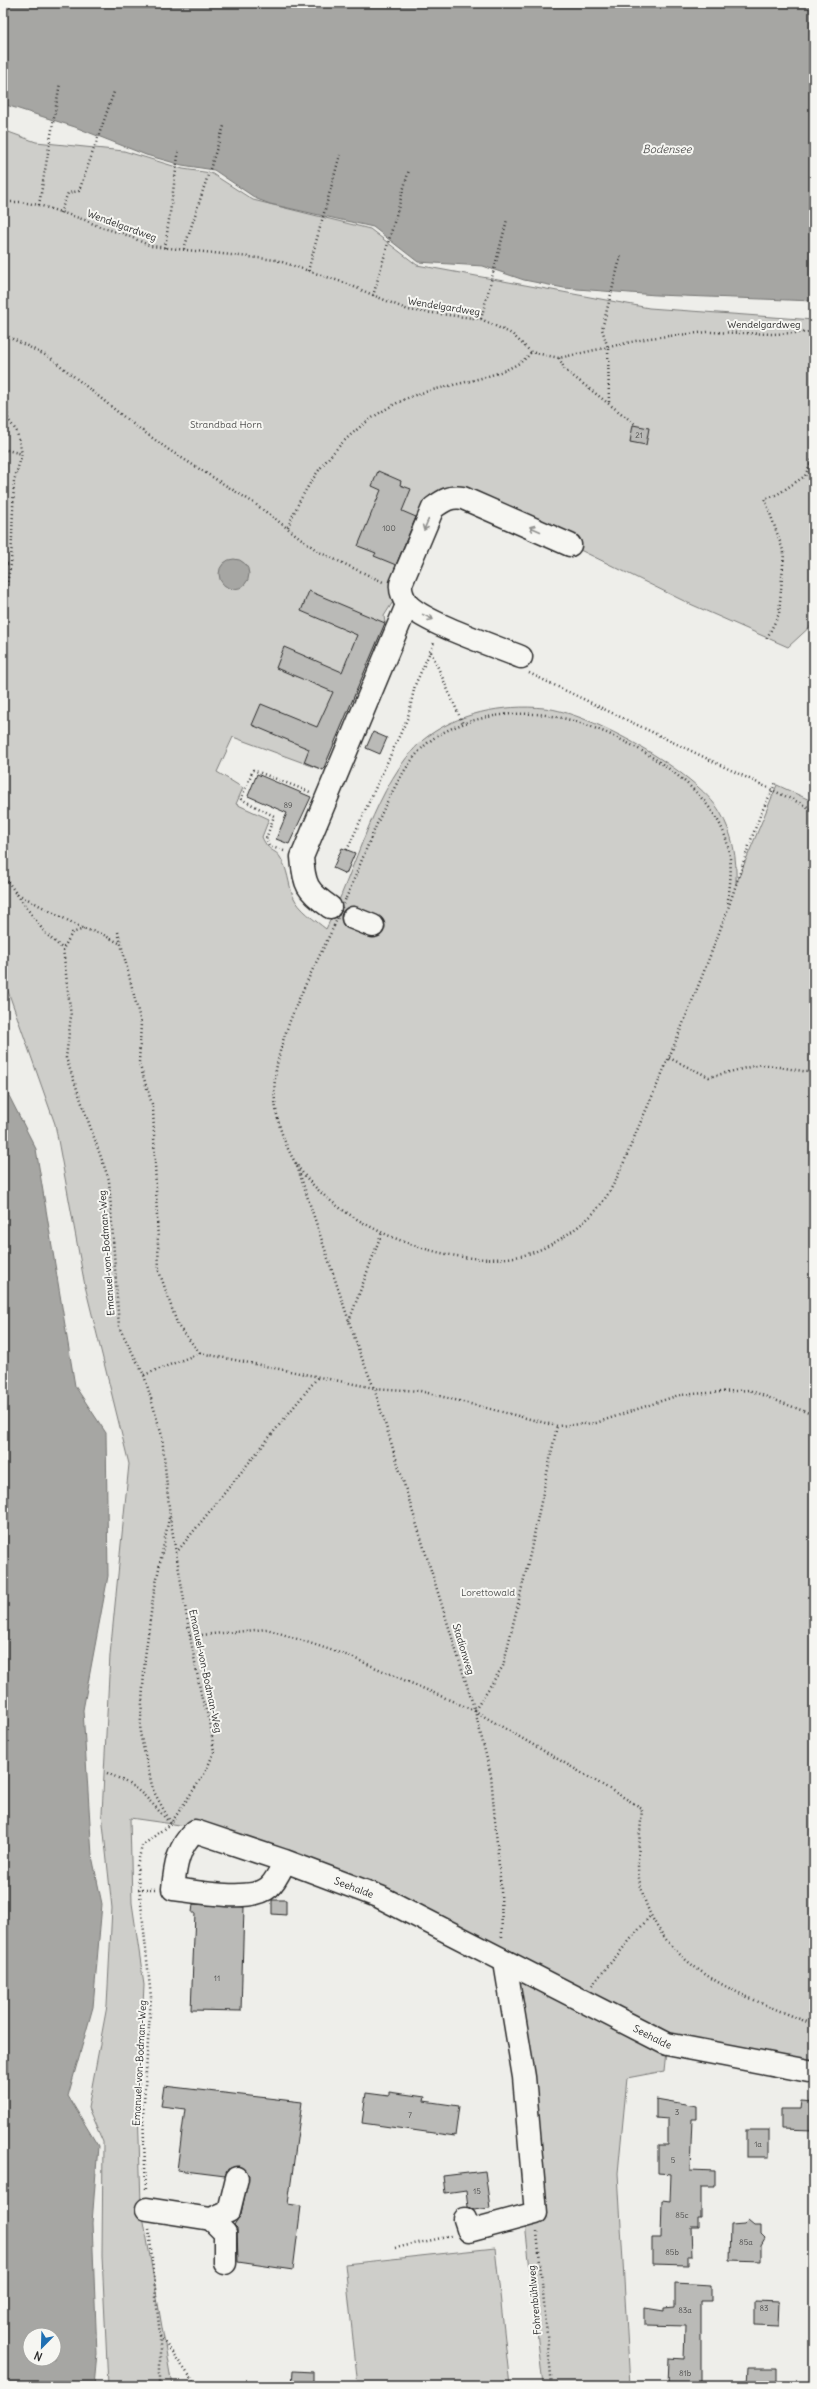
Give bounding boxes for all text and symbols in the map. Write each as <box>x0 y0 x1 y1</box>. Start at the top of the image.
water label: Bodensee <box>643 142 693 156</box>
street label: Wendelgardweg <box>85 207 159 244</box>
street label: Wendelgardweg <box>407 294 481 319</box>
street label: Wendelgardweg <box>727 318 801 331</box>
park label: Strandbad Horn <box>190 418 262 431</box>
house number: 21 <box>635 430 643 440</box>
one-way arrow <box>422 519 429 531</box>
house number: 100 <box>382 523 396 533</box>
one-way arrow <box>529 525 541 533</box>
one-way arrow <box>421 614 433 621</box>
house number: 89 <box>283 800 293 810</box>
street label: Emanuel-von-Bodman-Weg <box>96 1190 117 1316</box>
park label: Lorettowald <box>461 1586 515 1599</box>
street label: Emanuel-von-Bodman-Weg <box>186 1608 225 1734</box>
street label: Stadionweg <box>450 1622 477 1676</box>
street label: Seehalde <box>332 1874 375 1901</box>
house number: 11 <box>214 1973 220 1983</box>
street label: Emanuel-von-Bodman-Weg <box>130 2000 149 2126</box>
street label: Seehalde <box>631 2022 672 2052</box>
house number: 3 <box>675 2107 680 2117</box>
house number: 7 <box>408 2110 412 2120</box>
house number: 1a <box>754 2139 762 2149</box>
house number: 5 <box>671 2155 676 2165</box>
house number: 15 <box>473 2186 481 2196</box>
house number: 85c <box>675 2210 689 2220</box>
house number: 85a <box>739 2237 753 2247</box>
house number: 85b <box>665 2247 679 2257</box>
street label: Fohrenbühlweg <box>525 2265 544 2335</box>
house number: 83 <box>759 2303 769 2313</box>
house number: 83a <box>678 2305 692 2315</box>
north arrow <box>22 2327 62 2367</box>
text: N <box>32 2348 44 2364</box>
house number: 81b <box>679 2368 692 2378</box>

